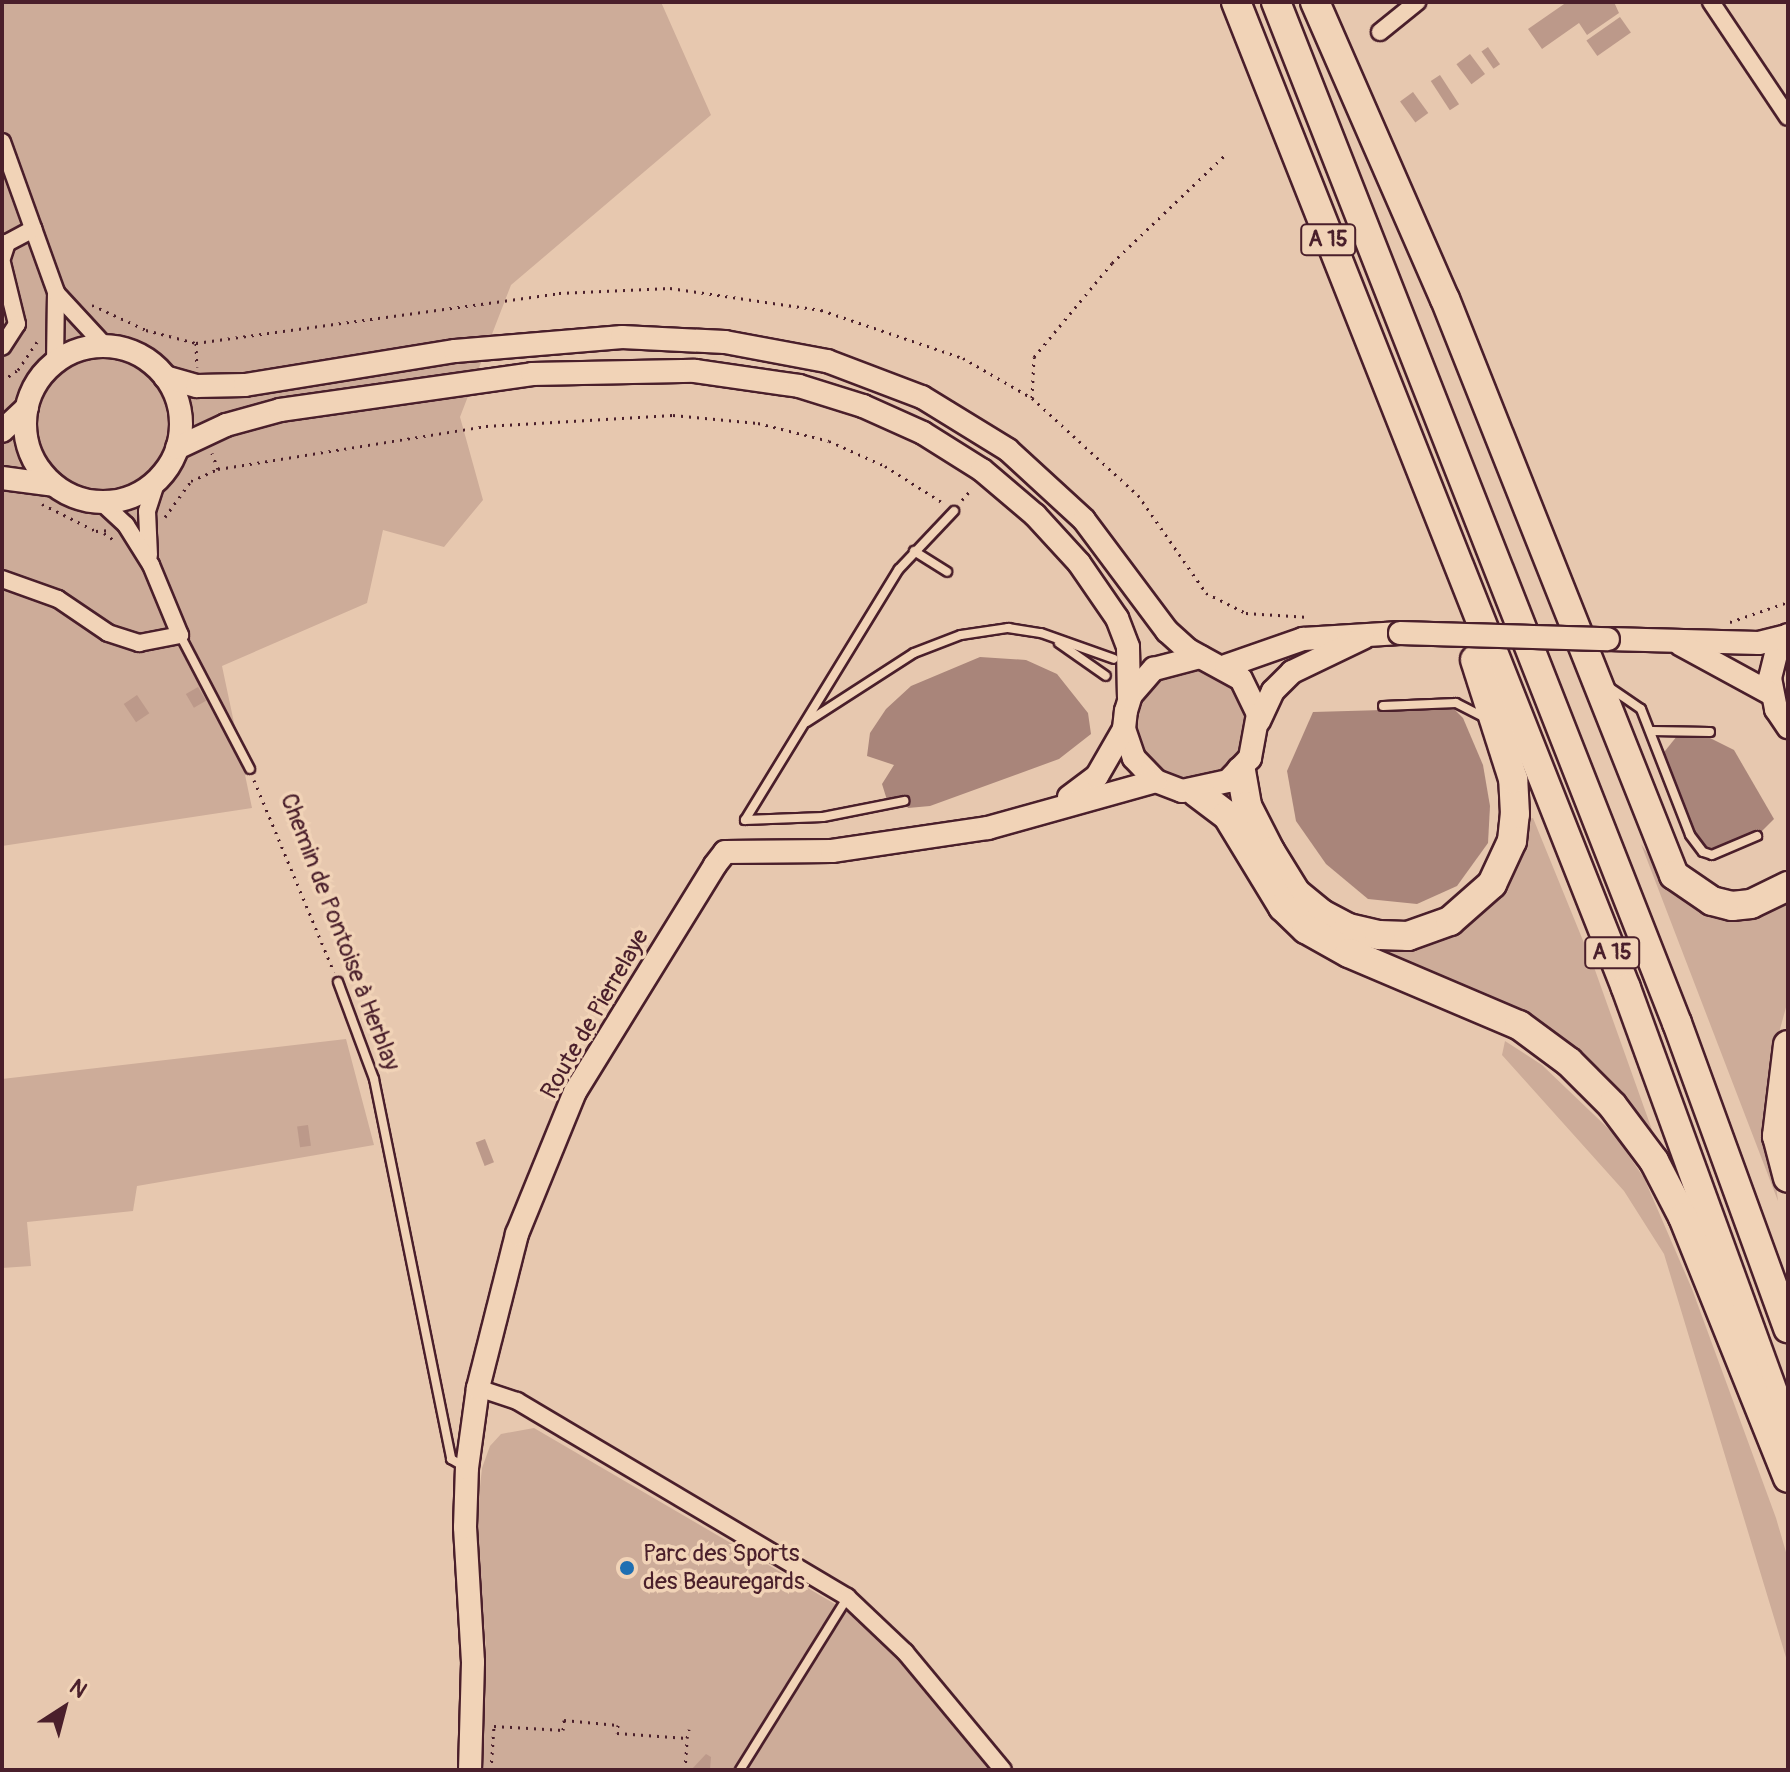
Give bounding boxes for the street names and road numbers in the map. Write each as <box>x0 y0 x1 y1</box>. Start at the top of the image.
road number: A 15 <box>1300 222 1356 258</box>
street label: Chemin de Pontoise à Herblay <box>274 789 406 1075</box>
street label: Route de Pierrelaye <box>535 924 655 1104</box>
road number: A 15 <box>1584 935 1640 971</box>

